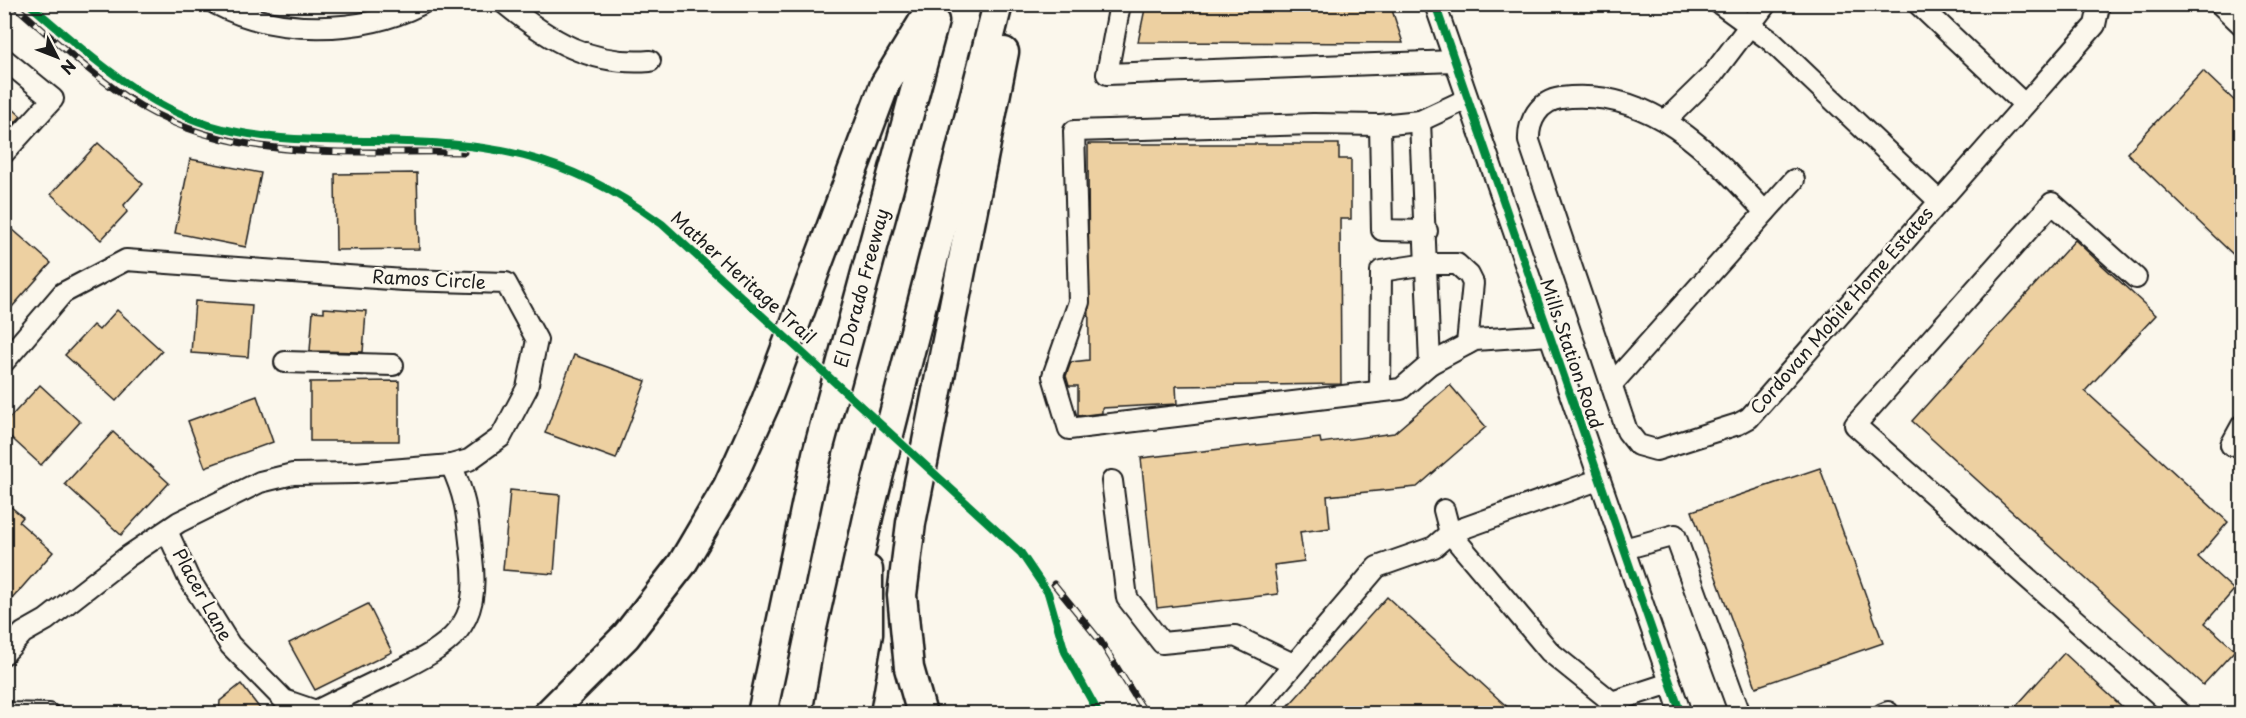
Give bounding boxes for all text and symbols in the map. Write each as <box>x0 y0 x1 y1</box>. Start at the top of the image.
north arrow <box>27 27 87 87</box>
text: N <box>56 55 82 80</box>
street label: Cordovan Mobile Home Estates <box>1743 200 1939 420</box>
street label: Mather Heritage Trail <box>665 204 823 350</box>
street label: El Dorado Freeway <box>826 205 895 370</box>
street label: Ramos Circle <box>371 262 487 295</box>
street label: Mills Station Road <box>1534 275 1611 432</box>
street label: Placer Lane <box>167 543 240 646</box>

